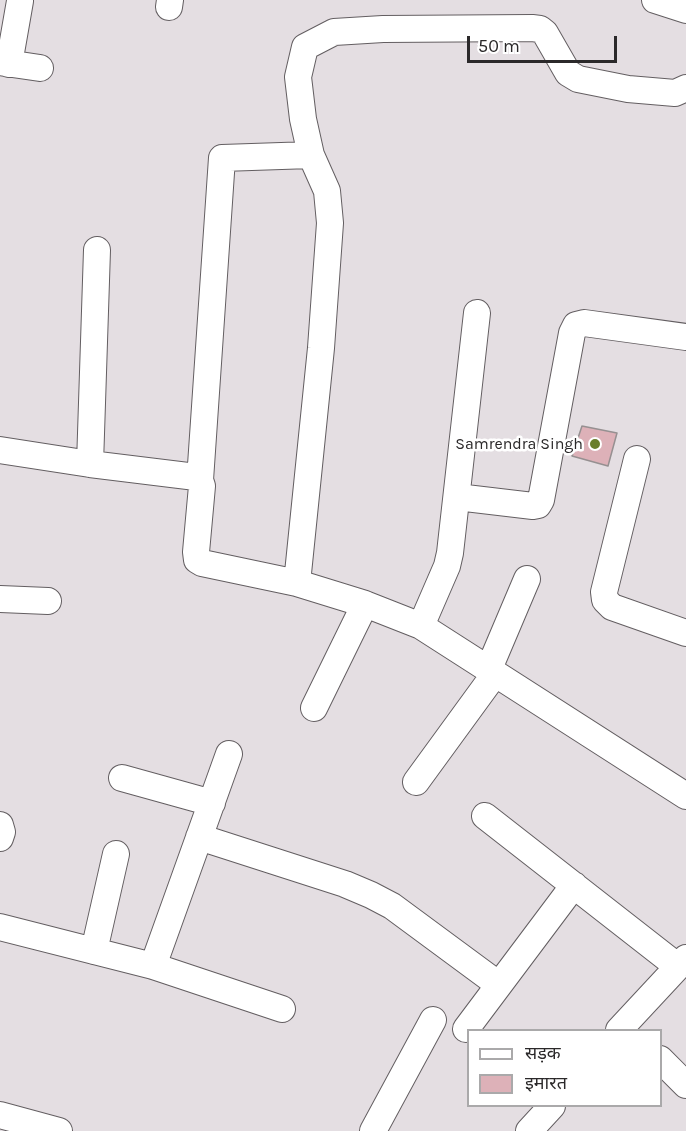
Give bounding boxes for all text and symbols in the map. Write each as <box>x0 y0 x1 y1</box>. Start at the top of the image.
scale bar <box>470 24 620 62</box>
text: 50 m <box>478 35 520 57</box>
place label: Samrendra Singh <box>455 434 583 454</box>
marker: Samrendra Singh <box>588 437 602 451</box>
legend <box>467 1029 662 1107</box>
text: सड़क <box>525 1042 561 1064</box>
text: इमारत <box>525 1072 567 1094</box>

